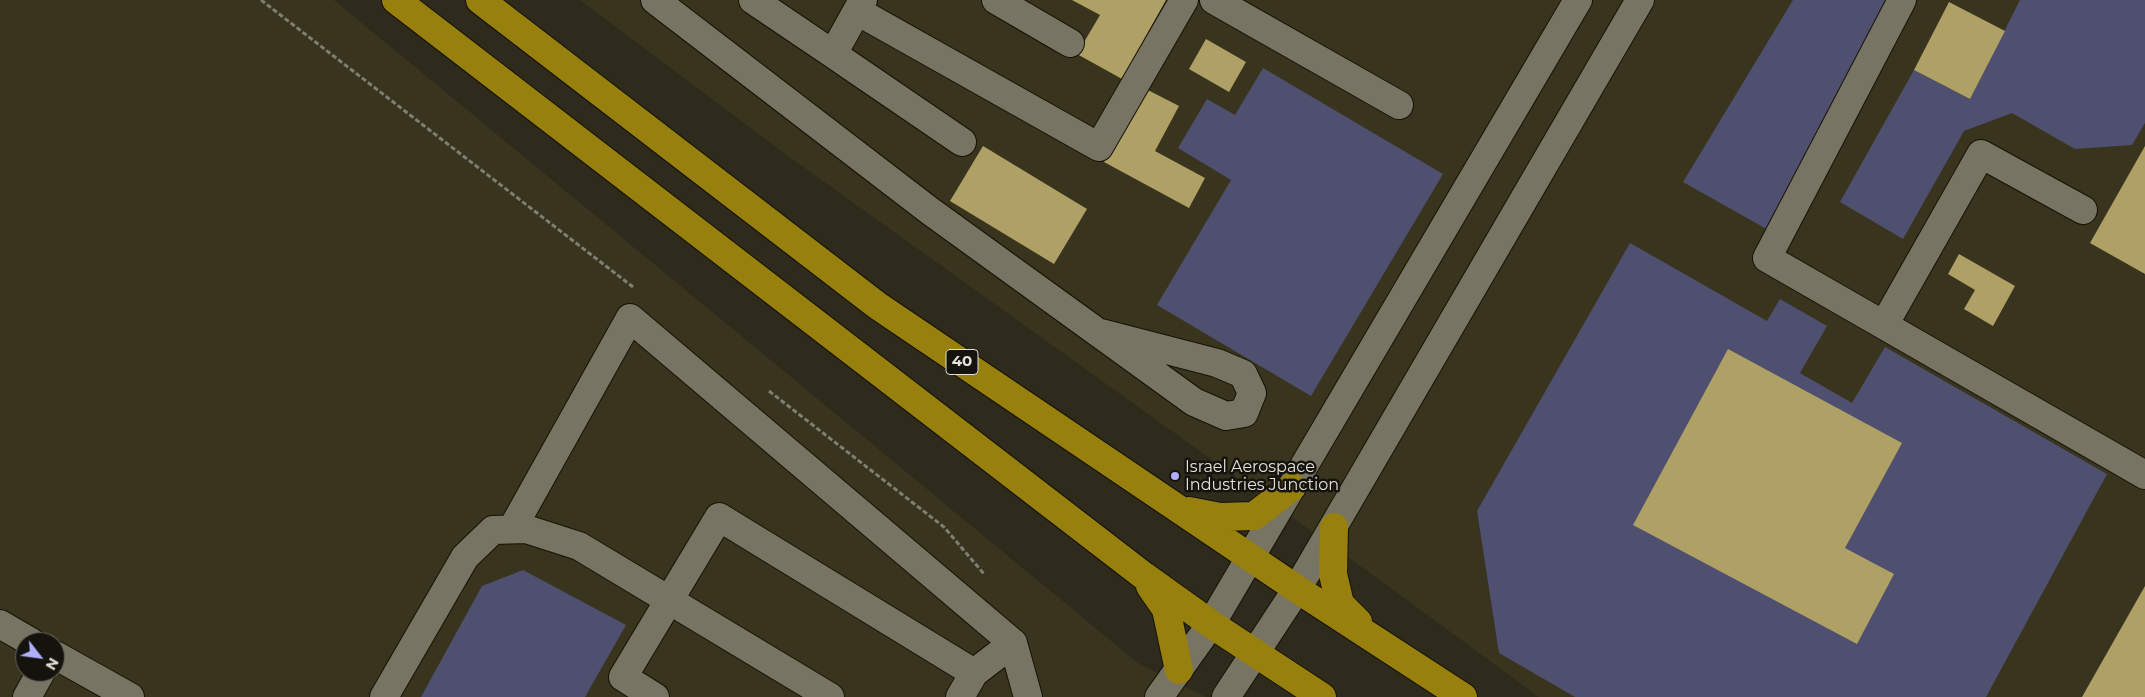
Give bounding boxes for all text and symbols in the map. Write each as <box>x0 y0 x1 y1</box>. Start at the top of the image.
road number: 40 <box>946 350 978 374</box>
place label: Israel Aerospace Industries Junction <box>1185 457 1339 495</box>
marker: Israel Aerospace Industries Junction <box>1169 470 1181 482</box>
north arrow <box>15 632 65 682</box>
text: N <box>42 655 63 673</box>

